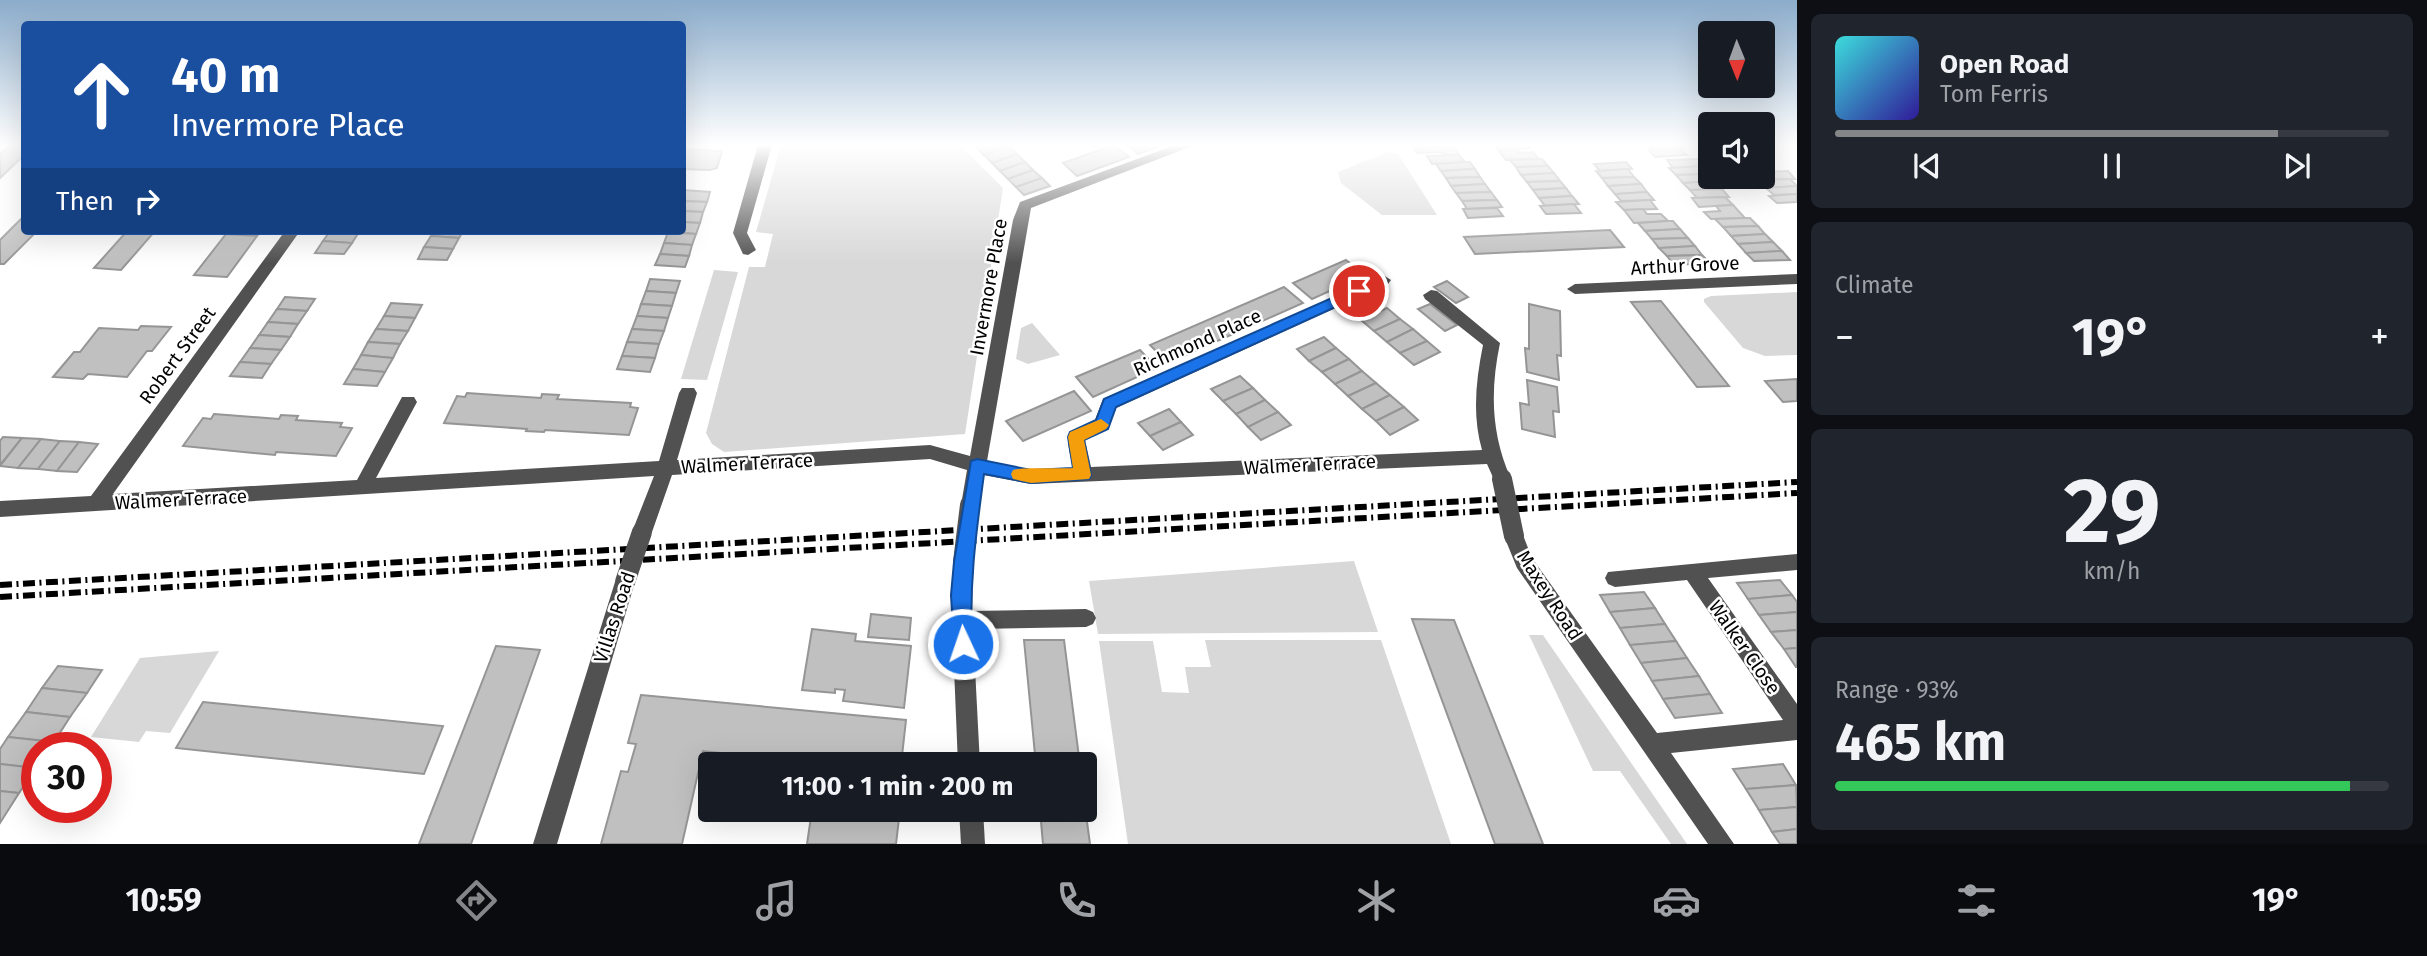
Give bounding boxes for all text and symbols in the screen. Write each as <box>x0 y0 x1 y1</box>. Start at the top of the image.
north arrow <box>1698 21 1774 98</box>
map controls <box>1698 21 1775 189</box>
text: 40 m <box>171 46 280 105</box>
icon: ahead <box>56 49 147 140</box>
text: Open Road <box>1940 49 2069 80</box>
text: Tom Ferris <box>1940 80 2048 108</box>
text: Invermore Place <box>171 106 405 144</box>
button: sound <box>1698 112 1775 189</box>
icon: previous <box>1908 147 1946 185</box>
icon: pause <box>2093 147 2131 185</box>
icon: next <box>2278 147 2316 185</box>
icon: right <box>128 182 166 220</box>
text: Then <box>56 186 114 217</box>
street label: Invermore Place <box>965 217 1012 357</box>
street label: Arthur Grove <box>1630 251 1740 280</box>
pin <box>1329 261 1389 321</box>
text: Climate <box>1835 271 1914 299</box>
icon: arrive <box>1340 272 1378 310</box>
street label: Robert Street <box>134 302 221 408</box>
street label: Richmond Place <box>1130 304 1265 381</box>
text: 19° <box>2072 306 2152 369</box>
text: − <box>1835 314 1854 360</box>
text: + <box>2370 314 2389 360</box>
street label: Walmer Terrace <box>680 449 814 478</box>
street label: Walmer Terrace <box>1243 450 1377 479</box>
text: 29 <box>2063 457 2161 566</box>
street label: Walmer Terrace <box>114 485 248 514</box>
street label: Maxey Road <box>1512 546 1587 645</box>
text: km/h <box>2084 557 2140 585</box>
street label: Villas Road <box>589 568 640 666</box>
street label: Walker Close <box>1704 596 1785 699</box>
position arrow <box>926 607 1000 681</box>
text: Range · 93% <box>1835 676 1959 704</box>
text: 465 km <box>1835 711 2006 774</box>
speed limit sign: 30 <box>21 732 112 823</box>
text: 11:00 · 1 min · 200 m <box>782 771 1013 802</box>
icon: directions <box>452 876 501 925</box>
icon: music <box>752 876 801 925</box>
icon: phone <box>1052 876 1101 925</box>
icon: climate <box>1352 876 1401 925</box>
icon: car <box>1652 876 1701 925</box>
icon: filters <box>1952 876 2001 925</box>
text: 10:59 <box>125 881 202 919</box>
text: 19° <box>2252 881 2301 919</box>

